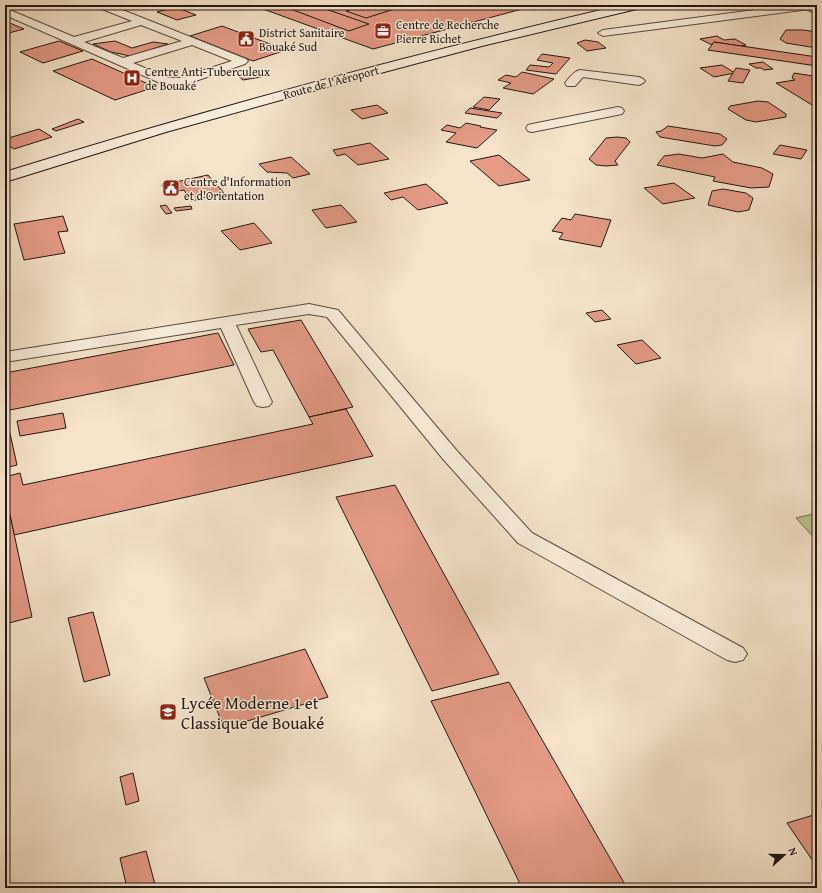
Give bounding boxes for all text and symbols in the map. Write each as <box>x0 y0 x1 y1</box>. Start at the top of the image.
place label: Centre de Recherche Pierre Richet <box>396 16 500 47</box>
office icon: Centre de Recherche Pierre Richet <box>373 21 393 41</box>
place label: District Sanitaire Bouaké Sud <box>259 24 345 55</box>
public building icon: District Sanitaire Bouaké Sud <box>236 29 256 49</box>
street label: Route de l'Aéroport <box>281 61 382 103</box>
place label: Centre Anti-Tuberculeux de Bouaké <box>145 63 271 94</box>
hospital icon: Centre Anti-Tuberculeux de Bouaké <box>122 68 142 88</box>
place label: Centre d'Information et d'Orientation <box>184 173 291 204</box>
public building icon: Centre d'Information et d'Orientation <box>161 178 181 198</box>
place label: Lycée Moderne 1 et Classique de Bouaké <box>181 690 324 735</box>
school or university icon: Lycée Moderne 1 et Classique de Bouaké <box>158 702 178 722</box>
north arrow <box>764 835 804 875</box>
text: N <box>785 845 802 858</box>

